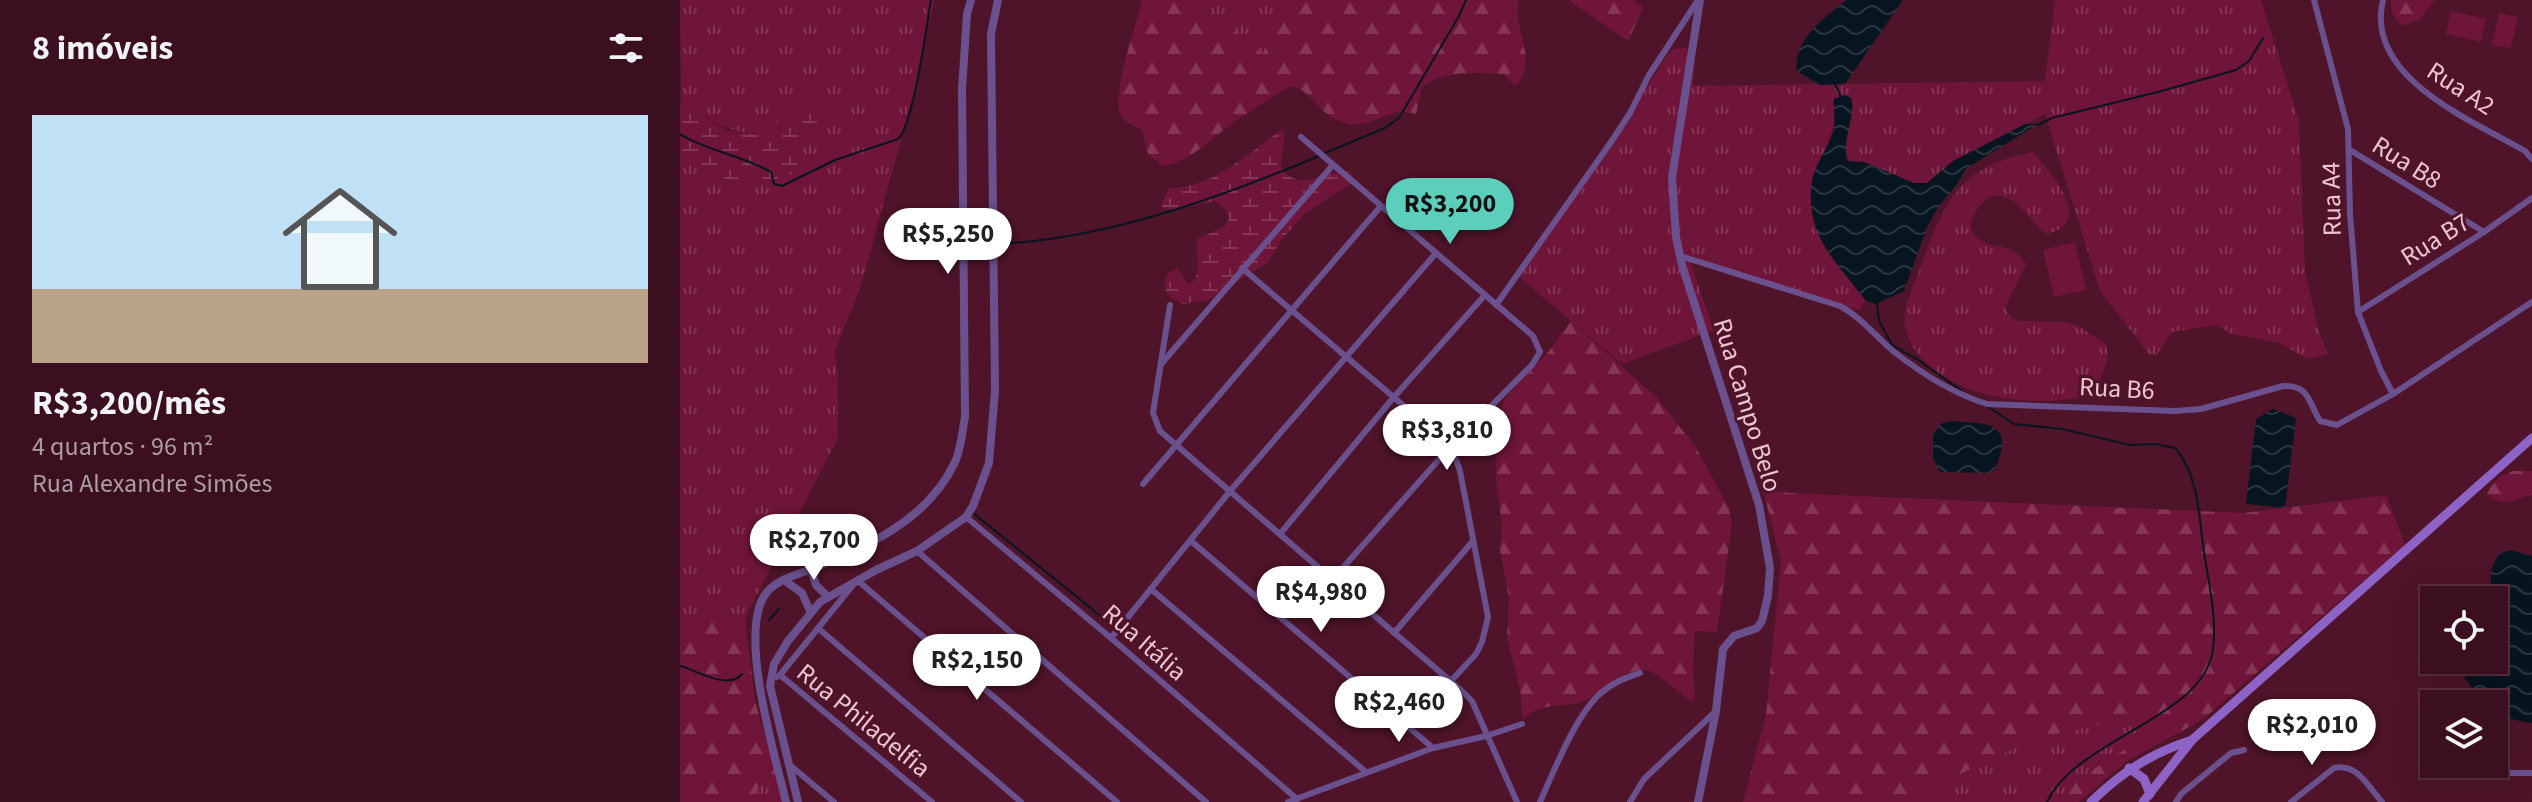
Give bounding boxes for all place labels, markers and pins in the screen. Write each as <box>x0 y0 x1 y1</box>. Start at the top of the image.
pin: R$3,200 <box>1376 178 1524 246</box>
pin: R$5,250 <box>874 208 1022 276</box>
pin: R$3,810 <box>1373 404 1521 472</box>
pin: R$2,700 <box>740 514 888 582</box>
pin: R$4,980 <box>1247 566 1395 634</box>
pin: R$2,150 <box>903 634 1051 702</box>
pin: R$2,460 <box>1325 676 1473 744</box>
pin: R$2,010 <box>2238 699 2386 767</box>

